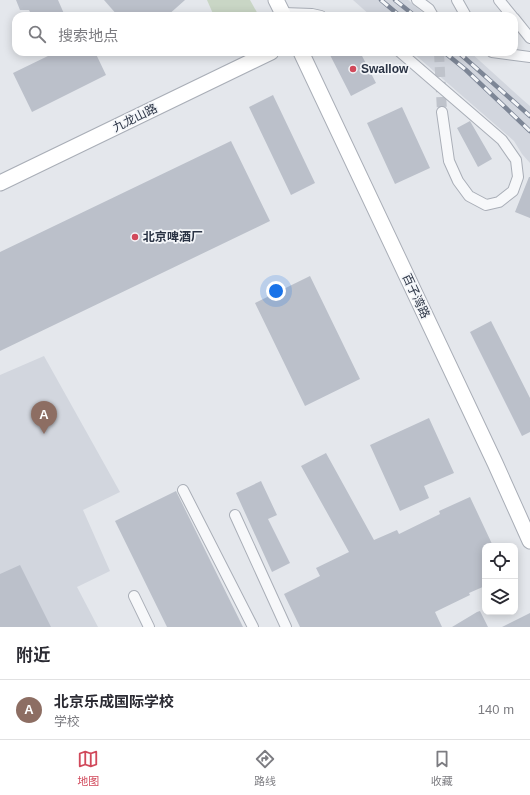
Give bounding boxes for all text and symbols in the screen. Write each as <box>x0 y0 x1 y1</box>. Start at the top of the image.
search box <box>12 12 518 56</box>
icon: search <box>26 23 48 45</box>
text: 搜索地点 <box>58 27 118 44</box>
place label: Swallow <box>361 62 409 76</box>
marker: Swallow <box>348 64 358 74</box>
street label: 九龙山路 <box>110 101 160 135</box>
place label: 北京啤酒厂 <box>143 230 203 244</box>
marker: 北京啤酒厂 <box>130 232 140 242</box>
street label: 百子湾路 <box>400 271 432 321</box>
your location <box>266 281 286 301</box>
pin: A <box>31 401 57 434</box>
map controls <box>482 543 518 615</box>
button: locate <box>482 543 518 579</box>
button: layers <box>482 579 518 615</box>
text: 附近 <box>16 646 50 665</box>
text: 北京乐成国际学校 <box>54 693 174 710</box>
text: A <box>24 702 34 717</box>
text: 140 m <box>478 702 514 717</box>
text: 学校 <box>54 714 80 729</box>
tab: 地图 <box>77 748 99 788</box>
tab: 路线 <box>254 748 276 788</box>
tab: 收藏 <box>431 748 453 788</box>

